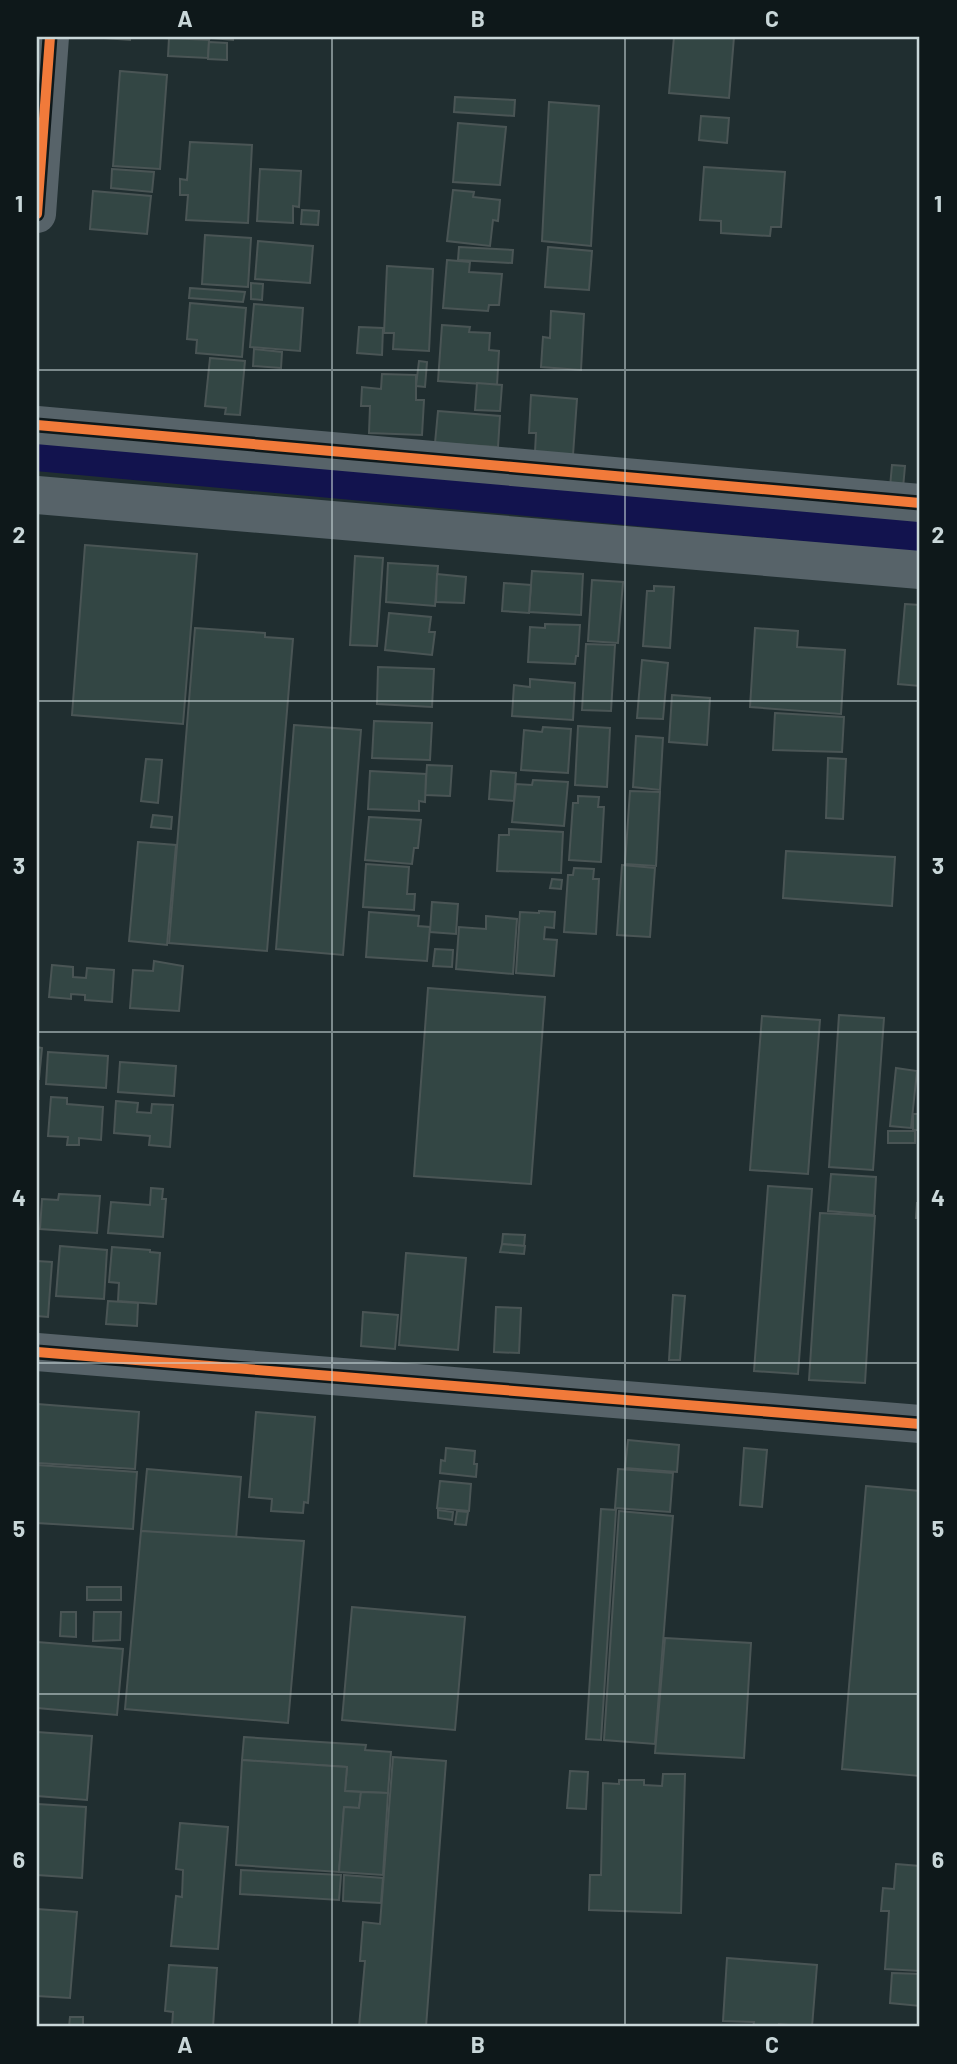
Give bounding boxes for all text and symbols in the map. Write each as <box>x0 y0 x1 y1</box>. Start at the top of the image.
text: A <box>177 4 193 32</box>
text: B <box>471 4 485 32</box>
text: C <box>765 4 779 32</box>
text: 1 <box>15 189 23 217</box>
text: 1 <box>934 189 942 217</box>
text: 2 <box>13 520 25 548</box>
text: 2 <box>932 520 944 548</box>
text: 3 <box>13 851 25 879</box>
text: 3 <box>932 851 944 879</box>
text: 4 <box>12 1183 26 1211</box>
text: 4 <box>931 1183 945 1211</box>
text: 5 <box>13 1514 25 1542</box>
text: 5 <box>932 1514 944 1542</box>
text: 6 <box>13 1845 25 1873</box>
text: 6 <box>932 1845 944 1873</box>
text: A <box>177 2030 193 2058</box>
text: B <box>471 2030 485 2058</box>
text: C <box>765 2030 779 2058</box>

